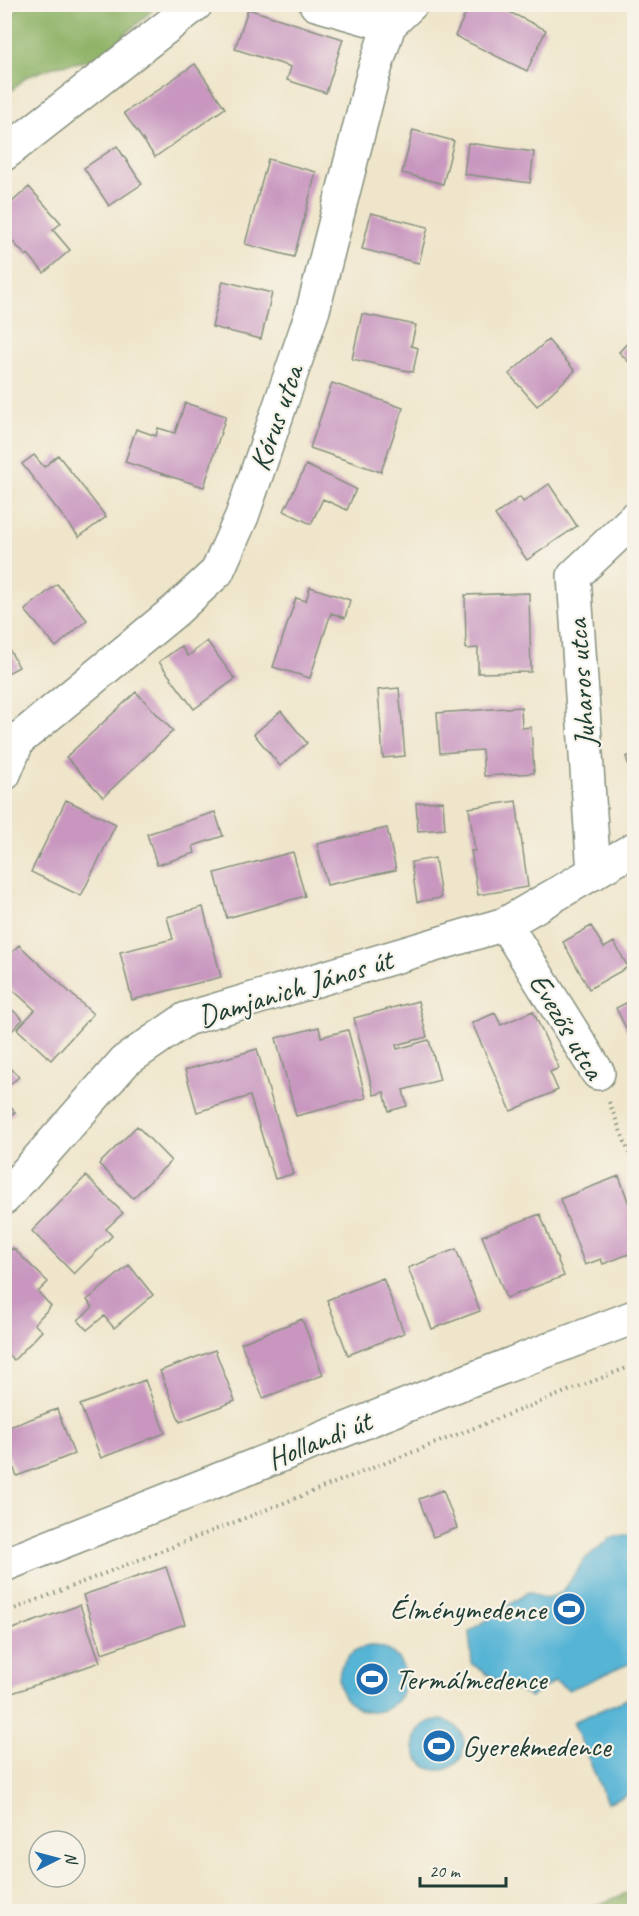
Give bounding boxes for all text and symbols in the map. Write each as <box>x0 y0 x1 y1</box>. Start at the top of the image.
street label: Kórus utca <box>240 358 313 476</box>
street label: Juharos utca <box>557 616 605 750</box>
street label: Damjanich János út <box>193 940 400 1036</box>
street label: Evezős utca <box>521 966 614 1088</box>
street label: Hollandi út <box>261 1401 379 1478</box>
place label: Élménymedence <box>390 1590 548 1628</box>
sports icon: Élménymedence <box>551 1591 587 1627</box>
place label: Termálmedence <box>395 1660 549 1698</box>
sports icon: Termálmedence <box>354 1661 390 1697</box>
place label: Gyerekmedence <box>462 1727 613 1765</box>
sports icon: Gyerekmedence <box>421 1728 457 1764</box>
north arrow <box>27 1829 87 1889</box>
scale bar <box>420 1850 506 1888</box>
text: N <box>60 1852 82 1867</box>
text: 20 m <box>429 1860 462 1882</box>

